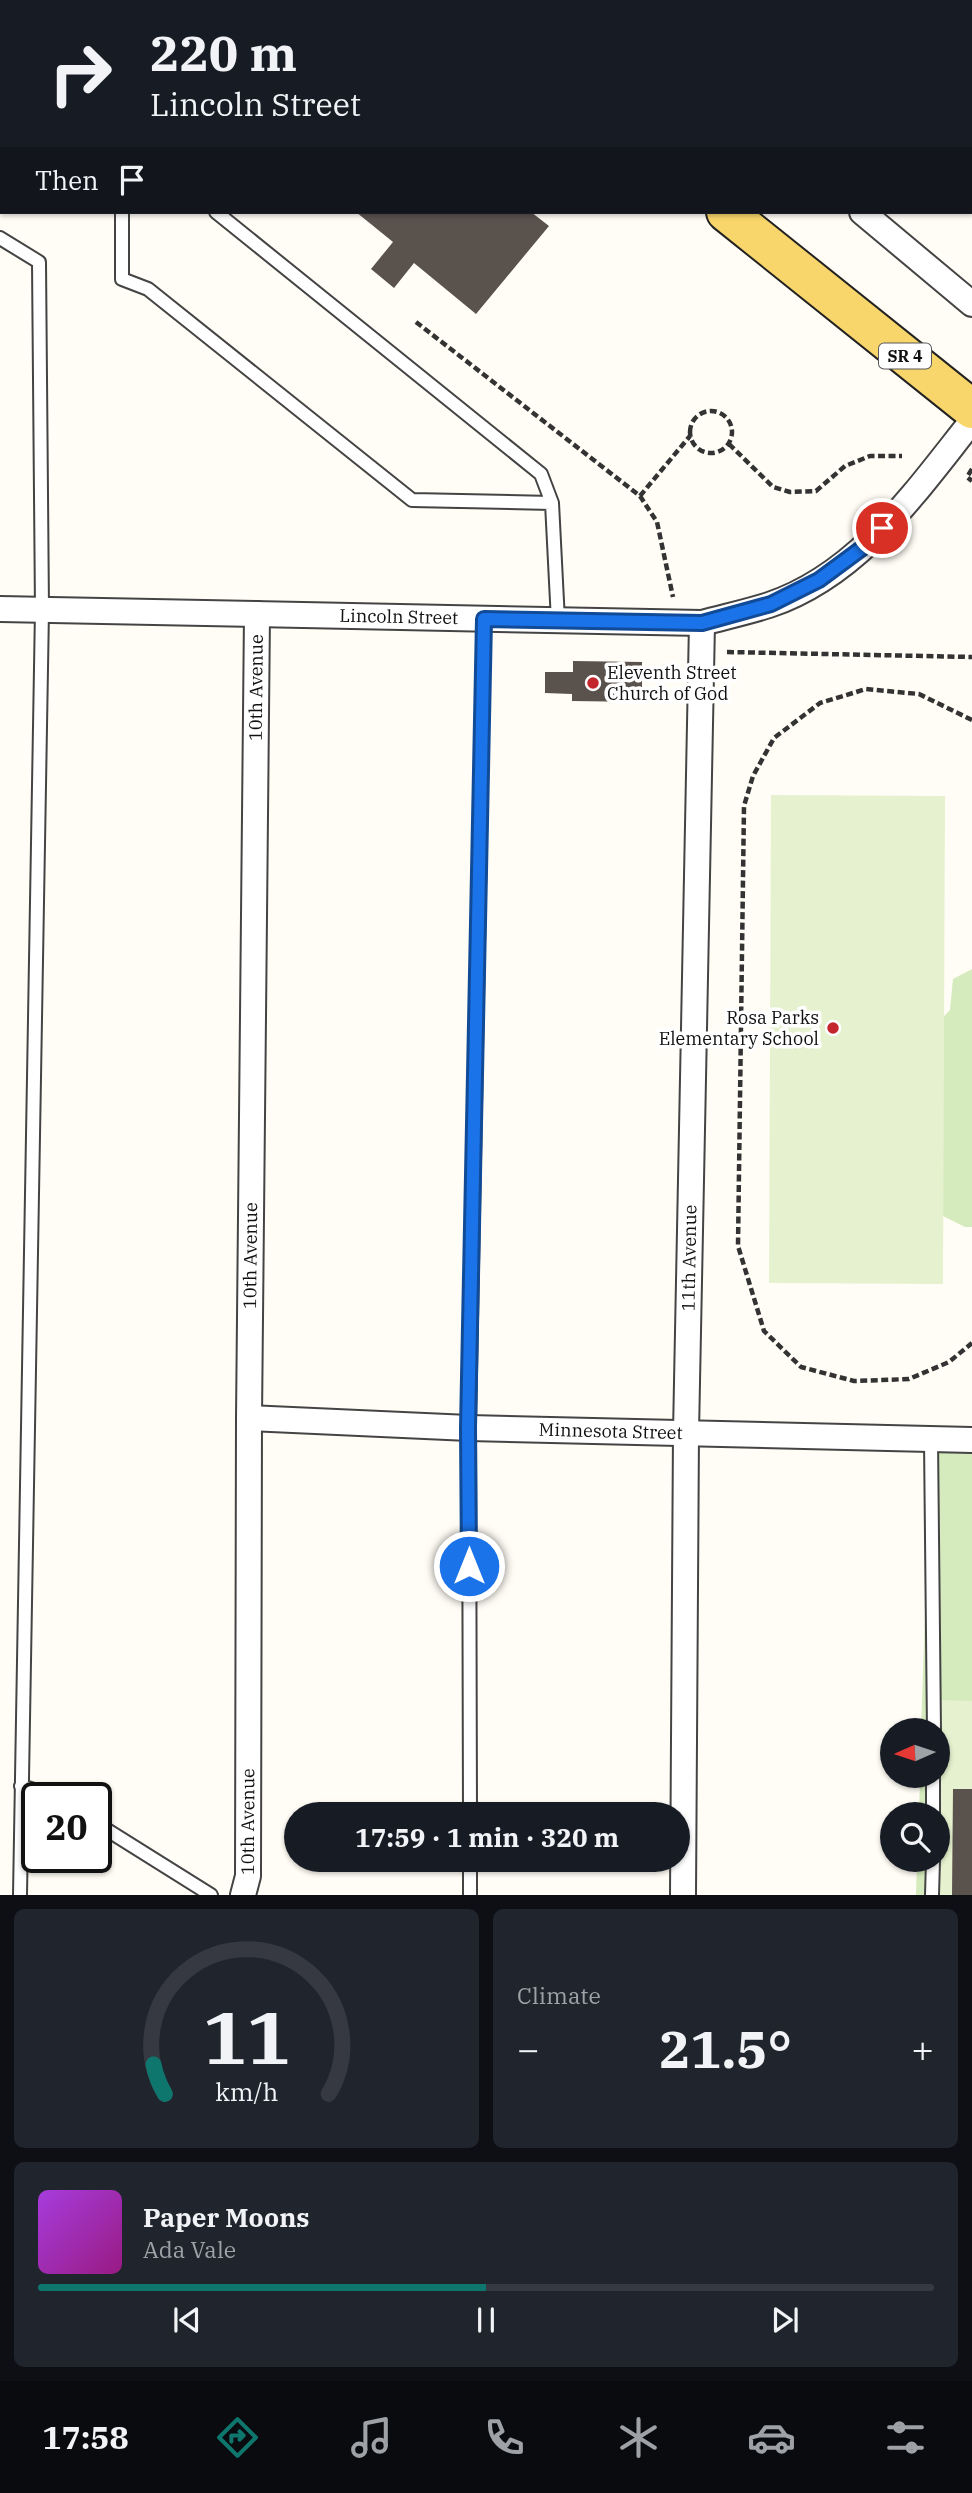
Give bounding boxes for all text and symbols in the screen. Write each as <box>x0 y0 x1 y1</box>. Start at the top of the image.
text: 220 m <box>150 21 297 84</box>
icon: right <box>35 28 126 119</box>
text: Lincoln Street <box>150 83 361 125</box>
icon: arrive <box>113 161 151 199</box>
text: Then <box>35 163 99 197</box>
road number: SR 4 <box>879 344 931 368</box>
pin <box>852 498 912 558</box>
icon: arrive <box>863 509 901 547</box>
street label: Lincoln Street <box>339 604 459 629</box>
street label: 10th Avenue <box>244 634 268 741</box>
place label: Eleventh Street Church of God <box>607 661 737 705</box>
marker: Eleventh Street Church of God <box>585 675 601 691</box>
place label: Rosa Parks Elementary School <box>659 1006 819 1050</box>
marker: Rosa Parks Elementary School <box>825 1020 841 1036</box>
street label: 10th Avenue <box>238 1202 262 1309</box>
street label: 11th Avenue <box>676 1204 702 1312</box>
street label: Minnesota Street <box>538 1418 683 1444</box>
position arrow <box>432 1529 506 1603</box>
north arrow <box>880 1718 950 1788</box>
map controls <box>880 1718 950 1872</box>
street label: 10th Avenue <box>236 1768 259 1875</box>
speed limit sign: 20 <box>21 1782 112 1873</box>
button: search <box>880 1802 950 1872</box>
text: 17:59 · 1 min · 320 m <box>355 1820 619 1854</box>
text: Climate <box>517 1980 601 2010</box>
text: 11 <box>203 1990 290 2085</box>
text: 21.5° <box>659 2015 792 2082</box>
text: − <box>517 2024 540 2073</box>
text: + <box>911 2024 934 2073</box>
text: km/h <box>215 2075 278 2108</box>
text: Paper Moons <box>143 2200 310 2234</box>
text: Ada Vale <box>143 2234 236 2264</box>
icon: previous <box>168 2301 206 2339</box>
icon: pause <box>467 2301 505 2339</box>
icon: next <box>766 2301 804 2339</box>
icon: directions <box>213 2413 262 2462</box>
icon: music <box>347 2413 396 2462</box>
icon: phone <box>480 2413 529 2462</box>
icon: climate <box>614 2413 663 2462</box>
icon: car <box>747 2413 796 2462</box>
icon: filters <box>881 2413 930 2462</box>
text: 17:58 <box>42 2416 129 2458</box>

